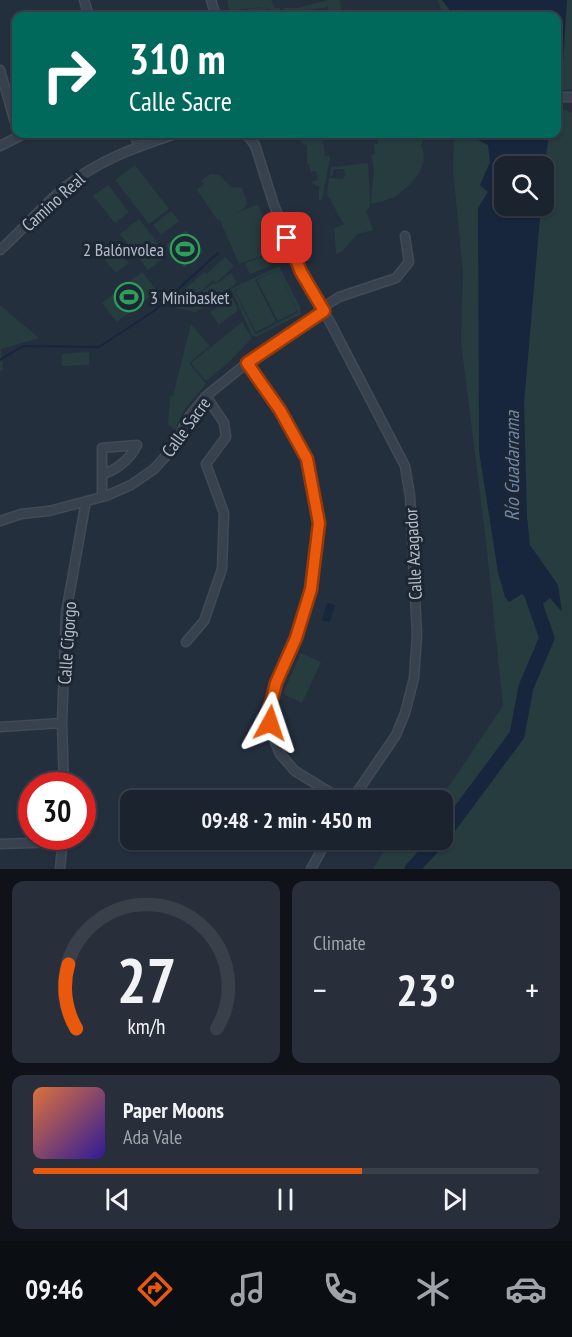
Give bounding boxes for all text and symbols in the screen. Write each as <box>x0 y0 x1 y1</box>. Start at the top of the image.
text: 310 m <box>129 31 226 86</box>
icon: right <box>30 36 108 114</box>
text: Calle Sacre <box>129 84 232 118</box>
map controls <box>494 156 554 216</box>
button: search <box>494 156 554 216</box>
street label: Camino Real <box>17 167 90 236</box>
pin <box>261 212 312 263</box>
icon: arrive <box>270 221 303 254</box>
sports icon: 2 Balónvolea <box>169 233 201 265</box>
place label: 2 Balónvolea <box>83 238 164 261</box>
sports icon: 3 Minibasket <box>113 281 145 313</box>
place label: 3 Minibasket <box>150 286 229 309</box>
street label: Calle Sacre <box>157 393 215 461</box>
water label: Río Guadarrama <box>499 410 525 521</box>
street label: Calle Azagador <box>399 508 427 600</box>
street label: Calle Cigorgo <box>53 601 81 685</box>
position arrow <box>238 691 302 755</box>
speed limit sign: 30 <box>18 772 96 850</box>
text: 09:48 · 2 min · 450 m <box>201 806 372 834</box>
text: Climate <box>313 930 366 956</box>
text: 27 <box>116 939 176 1020</box>
text: 23° <box>396 960 456 1018</box>
text: − <box>313 968 327 1011</box>
text: + <box>525 968 539 1011</box>
text: km/h <box>127 1012 165 1040</box>
text: Paper Moons <box>123 1096 224 1124</box>
text: Ada Vale <box>123 1124 182 1150</box>
icon: previous <box>101 1183 134 1216</box>
icon: pause <box>269 1183 302 1216</box>
icon: next <box>438 1183 471 1216</box>
icon: directions <box>134 1268 176 1310</box>
icon: music <box>227 1268 269 1310</box>
icon: phone <box>319 1268 361 1310</box>
icon: climate <box>412 1268 454 1310</box>
icon: car <box>505 1268 547 1310</box>
text: 09:46 <box>25 1272 84 1306</box>

